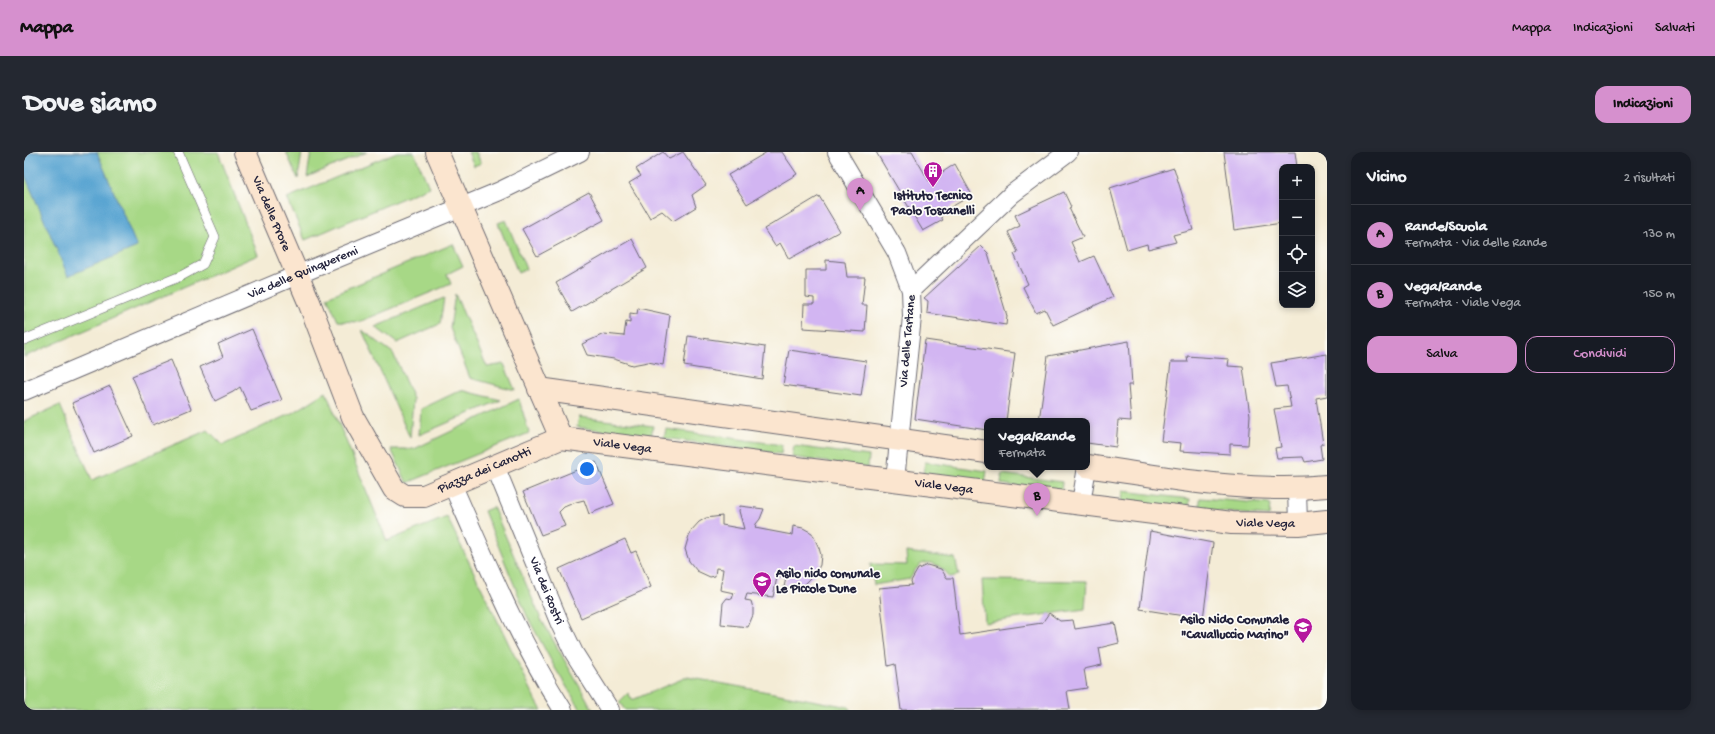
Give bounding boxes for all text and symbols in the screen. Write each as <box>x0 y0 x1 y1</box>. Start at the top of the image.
text: Mappa <box>20 17 73 40</box>
text: Mappa <box>1512 20 1551 37</box>
text: Indicazioni <box>1573 20 1633 37</box>
text: Salvati <box>1655 20 1695 37</box>
button: Indicazioni <box>1595 86 1691 123</box>
text: Dove siamo <box>24 88 157 121</box>
building icon: Istituto Tecnico Paolo Toscanelli <box>922 160 944 188</box>
map controls <box>1279 164 1315 308</box>
button: + <box>1279 164 1315 200</box>
text: Vicino <box>1367 168 1407 188</box>
text: 2 risultati <box>1624 171 1675 186</box>
street label: Via delle Prore <box>248 173 294 254</box>
pin: A <box>847 178 873 211</box>
place label: Istituto Tecnico Paolo Toscanelli <box>890 189 975 219</box>
button: − <box>1279 200 1315 236</box>
text: Rande/Scuola <box>1405 218 1487 236</box>
text: A <box>1376 227 1384 242</box>
text: 130 m <box>1643 227 1675 242</box>
button: locate <box>1279 236 1315 272</box>
text: Fermata · Via delle Rande <box>1405 236 1547 251</box>
street label: Via delle Quinqueremi <box>245 243 361 303</box>
button: layers <box>1279 272 1315 308</box>
text: Vega/Rande <box>1405 278 1481 296</box>
text: B <box>1377 287 1383 302</box>
text: 150 m <box>1643 287 1675 302</box>
street label: Via delle Tartane <box>896 294 920 389</box>
text: Fermata · Viale Vega <box>1405 296 1521 311</box>
button: Salva <box>1367 336 1517 373</box>
button: Condividi <box>1525 336 1675 373</box>
popup <box>984 418 1090 470</box>
text: Vega/Rande <box>999 428 1075 446</box>
street label: Viale Vega <box>592 435 653 457</box>
street label: Piazza dei Canotti <box>435 444 534 497</box>
text: Fermata <box>999 446 1046 461</box>
your location <box>577 459 597 479</box>
street label: Viale Vega <box>913 475 975 498</box>
pin: B <box>1024 483 1050 516</box>
street label: Viale Vega <box>1235 516 1296 531</box>
street label: Via dei Rostri <box>525 554 567 627</box>
place label: Asilo nido comunale Le Piccole Dune <box>775 567 881 597</box>
school or university icon: Asilo nido comunale Le Piccole Dune <box>751 570 773 598</box>
place label: Asilo Nido Comunale "Cavalluccio Marino" <box>1179 613 1290 643</box>
school or university icon: Asilo Nido Comunale "Cavalluccio Marino" <box>1292 616 1314 644</box>

